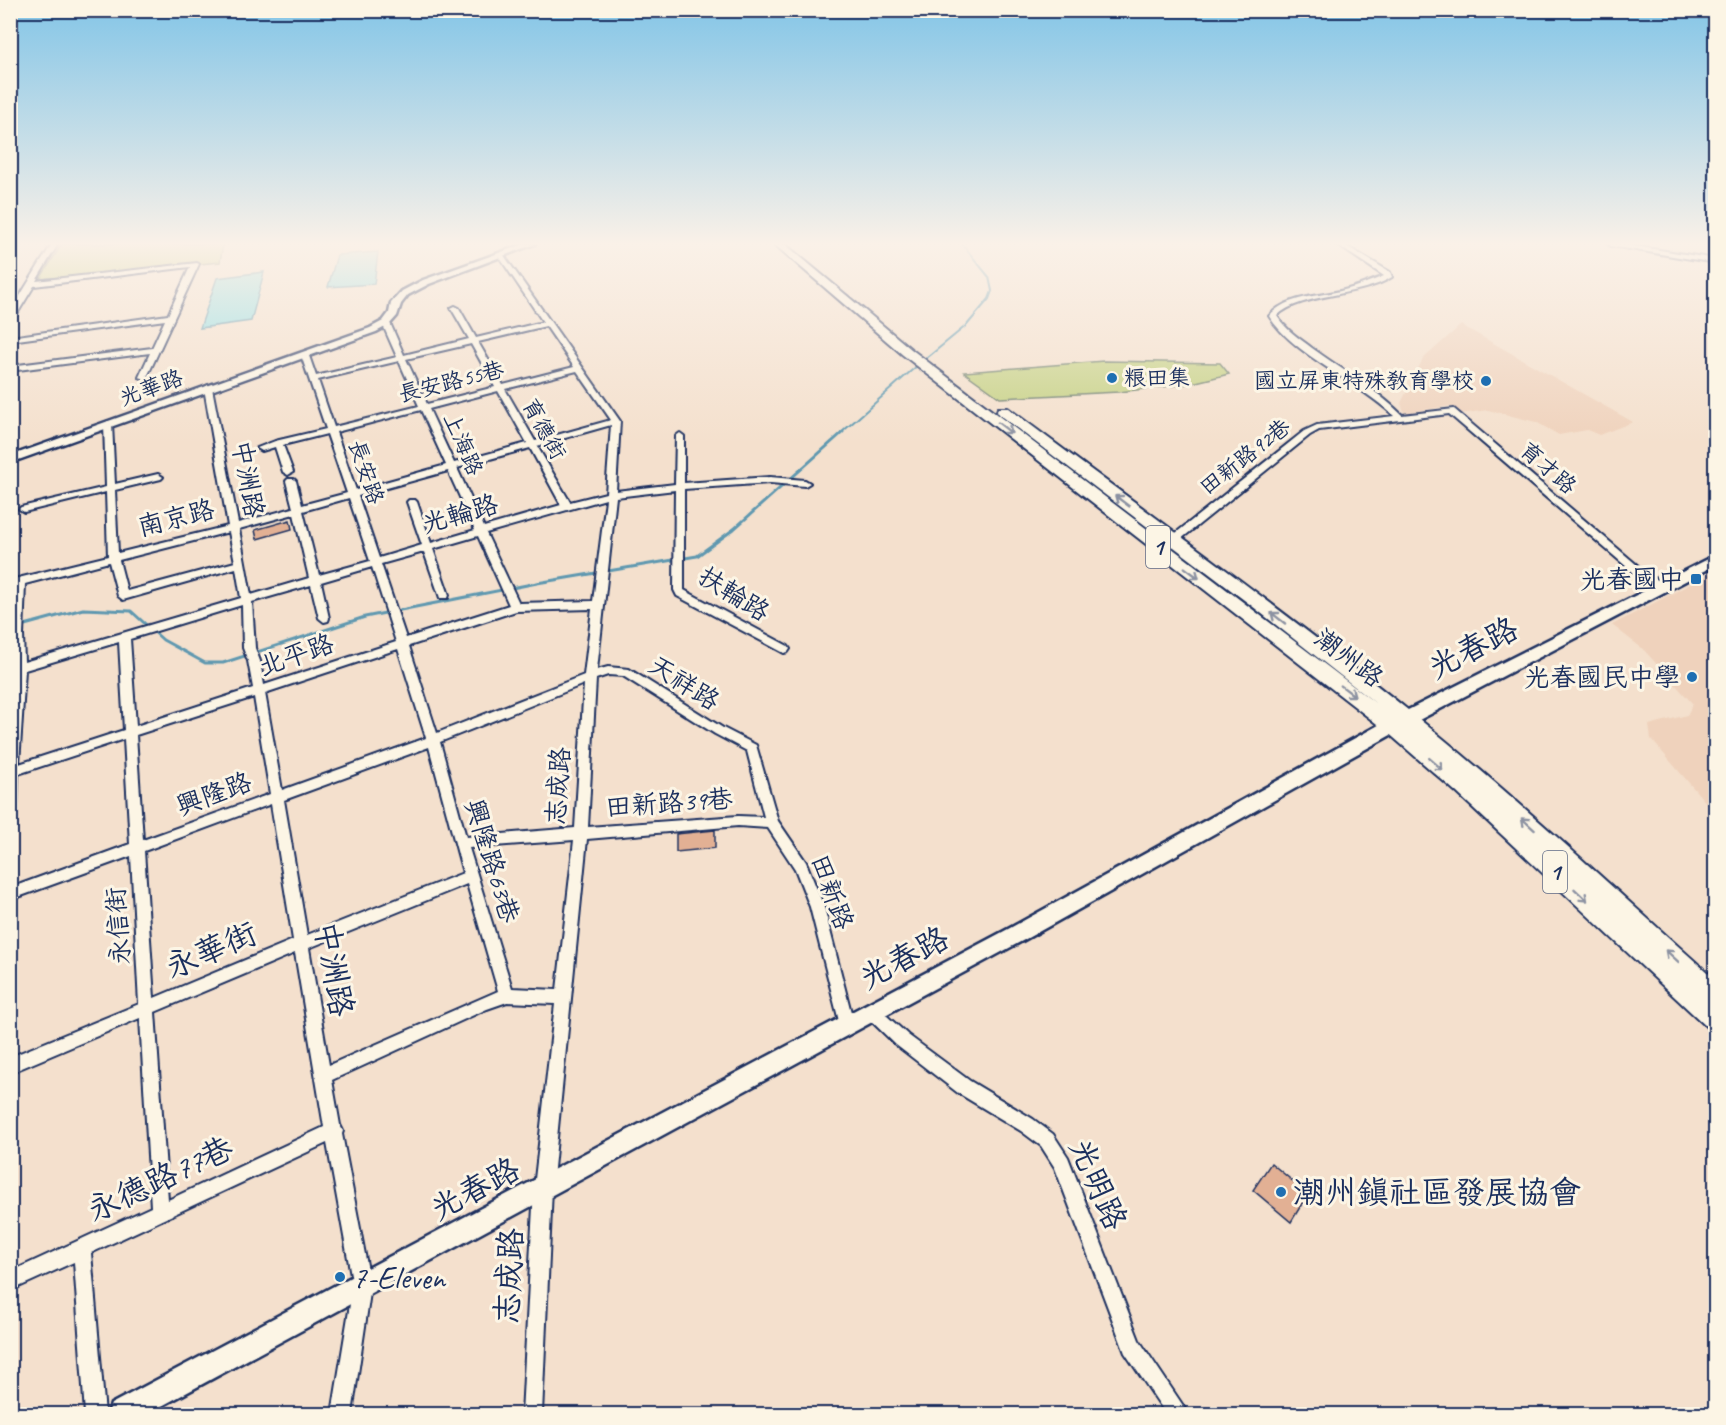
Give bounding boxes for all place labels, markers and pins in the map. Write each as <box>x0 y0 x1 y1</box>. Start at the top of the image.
place label: 粮田集 <box>1124 364 1190 392</box>
place label: 國立屏東特殊教育學校 <box>1254 367 1474 395</box>
marker: 粮田集 <box>1105 371 1119 385</box>
marker: 國立屏東特殊教育學校 <box>1479 374 1493 388</box>
place label: 光春國中 <box>1580 563 1684 596</box>
marker: 光春國中 <box>1689 572 1703 586</box>
place label: 光春國民中學 <box>1524 661 1680 694</box>
marker: 光春國民中學 <box>1685 670 1699 684</box>
place label: 潮州鎮社區發展協會 <box>1293 1172 1581 1213</box>
marker: 潮州鎮社區發展協會 <box>1274 1185 1288 1199</box>
place label: 7-Eleven <box>352 1257 447 1298</box>
marker: 7-Eleven <box>333 1270 347 1284</box>

